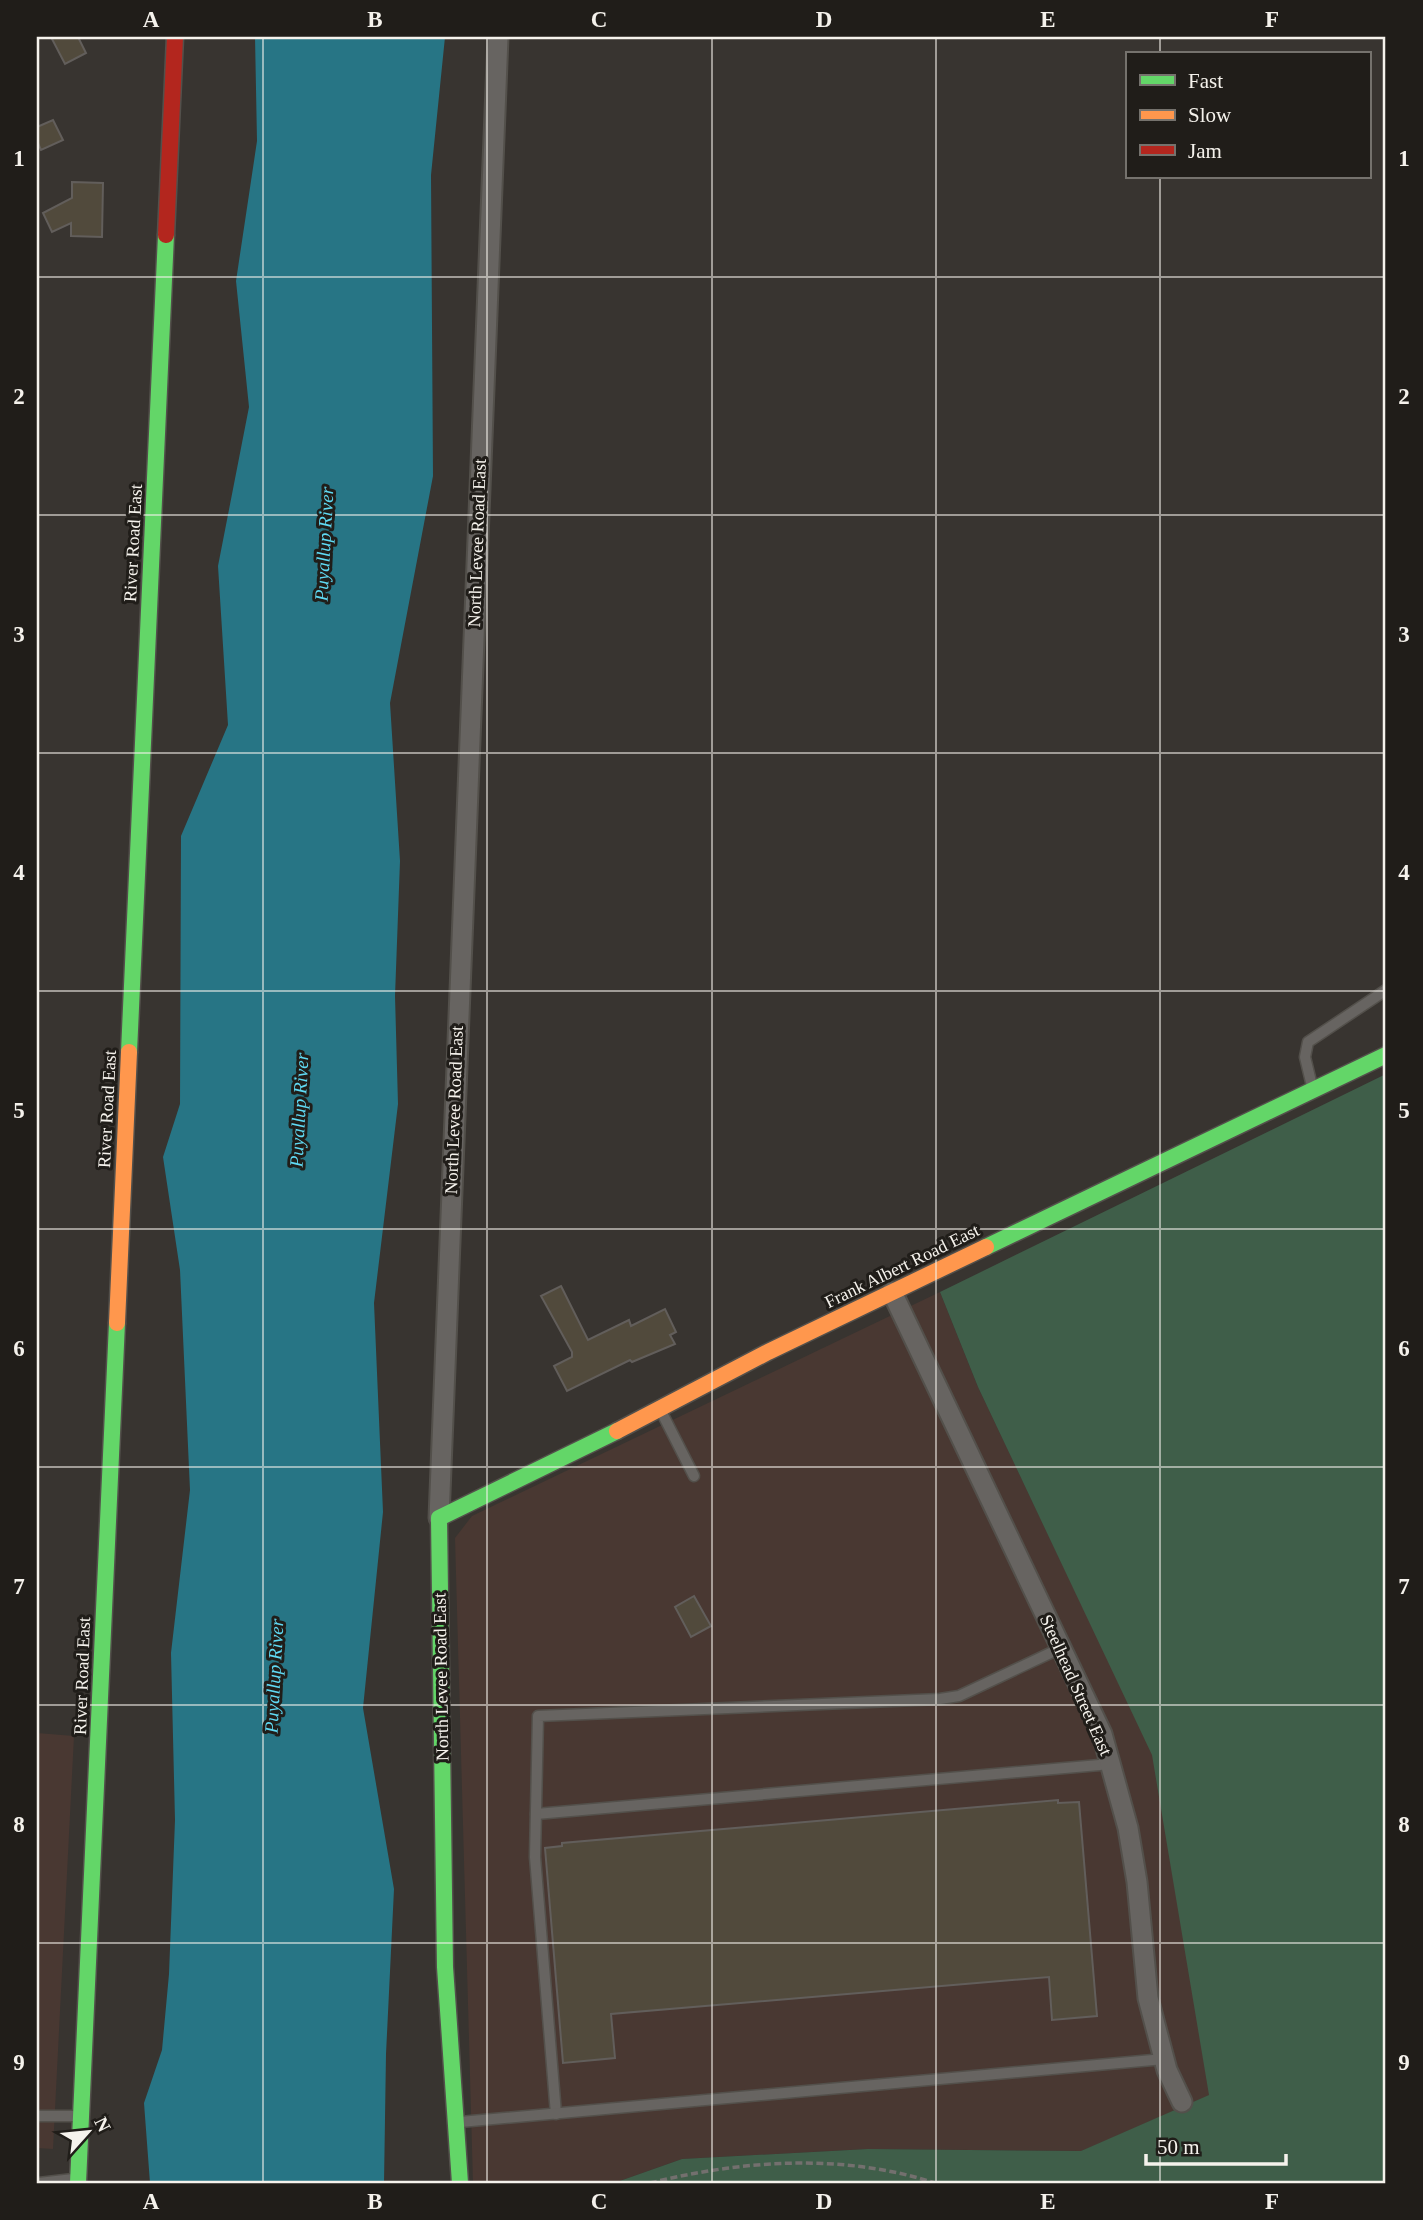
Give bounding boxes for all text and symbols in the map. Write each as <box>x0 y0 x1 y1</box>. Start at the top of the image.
text: A <box>143 7 160 32</box>
text: B <box>367 7 383 32</box>
text: C <box>591 7 607 32</box>
text: D <box>816 7 832 32</box>
text: E <box>1040 7 1056 32</box>
text: F <box>1265 7 1279 32</box>
legend <box>1126 52 1370 178</box>
text: Fast <box>1188 69 1223 93</box>
text: Slow <box>1188 103 1232 127</box>
text: Jam <box>1188 139 1222 163</box>
text: 1 <box>13 146 25 171</box>
text: 1 <box>1398 146 1410 171</box>
text: 2 <box>13 384 25 409</box>
text: 2 <box>1398 384 1410 409</box>
street label: North Levee Road East <box>464 458 490 628</box>
street label: River Road East <box>120 484 146 602</box>
water label: Puyallup River <box>310 486 338 603</box>
text: 3 <box>13 622 25 647</box>
text: 3 <box>1398 622 1410 647</box>
text: 4 <box>13 860 25 885</box>
text: 4 <box>1398 860 1410 885</box>
street label: North Levee Road East <box>441 1025 467 1195</box>
street label: River Road East <box>94 1050 120 1168</box>
water label: Puyallup River <box>285 1052 313 1169</box>
text: 5 <box>13 1098 25 1123</box>
text: 5 <box>1398 1098 1410 1123</box>
street label: Frank Albert Road East <box>821 1220 983 1312</box>
text: 6 <box>13 1336 25 1361</box>
text: 6 <box>1398 1336 1410 1361</box>
text: 7 <box>13 1574 25 1599</box>
text: 7 <box>1398 1574 1410 1599</box>
street label: North Levee Road East <box>430 1593 452 1761</box>
street label: Steelhead Street East <box>1036 1612 1116 1758</box>
street label: River Road East <box>70 1617 94 1735</box>
water label: Puyallup River <box>260 1618 288 1735</box>
text: 8 <box>13 1812 25 1837</box>
text: 8 <box>1398 1812 1410 1837</box>
text: 9 <box>13 2050 25 2075</box>
text: 9 <box>1398 2050 1410 2075</box>
north arrow <box>52 2098 122 2168</box>
text: N <box>90 2114 115 2136</box>
scale bar <box>1146 2122 1286 2166</box>
text: 50 m <box>1157 2135 1200 2159</box>
text: A <box>143 2189 160 2214</box>
text: B <box>367 2189 383 2214</box>
text: C <box>591 2189 607 2214</box>
text: D <box>816 2189 832 2214</box>
text: E <box>1040 2189 1056 2214</box>
text: F <box>1265 2189 1279 2214</box>

